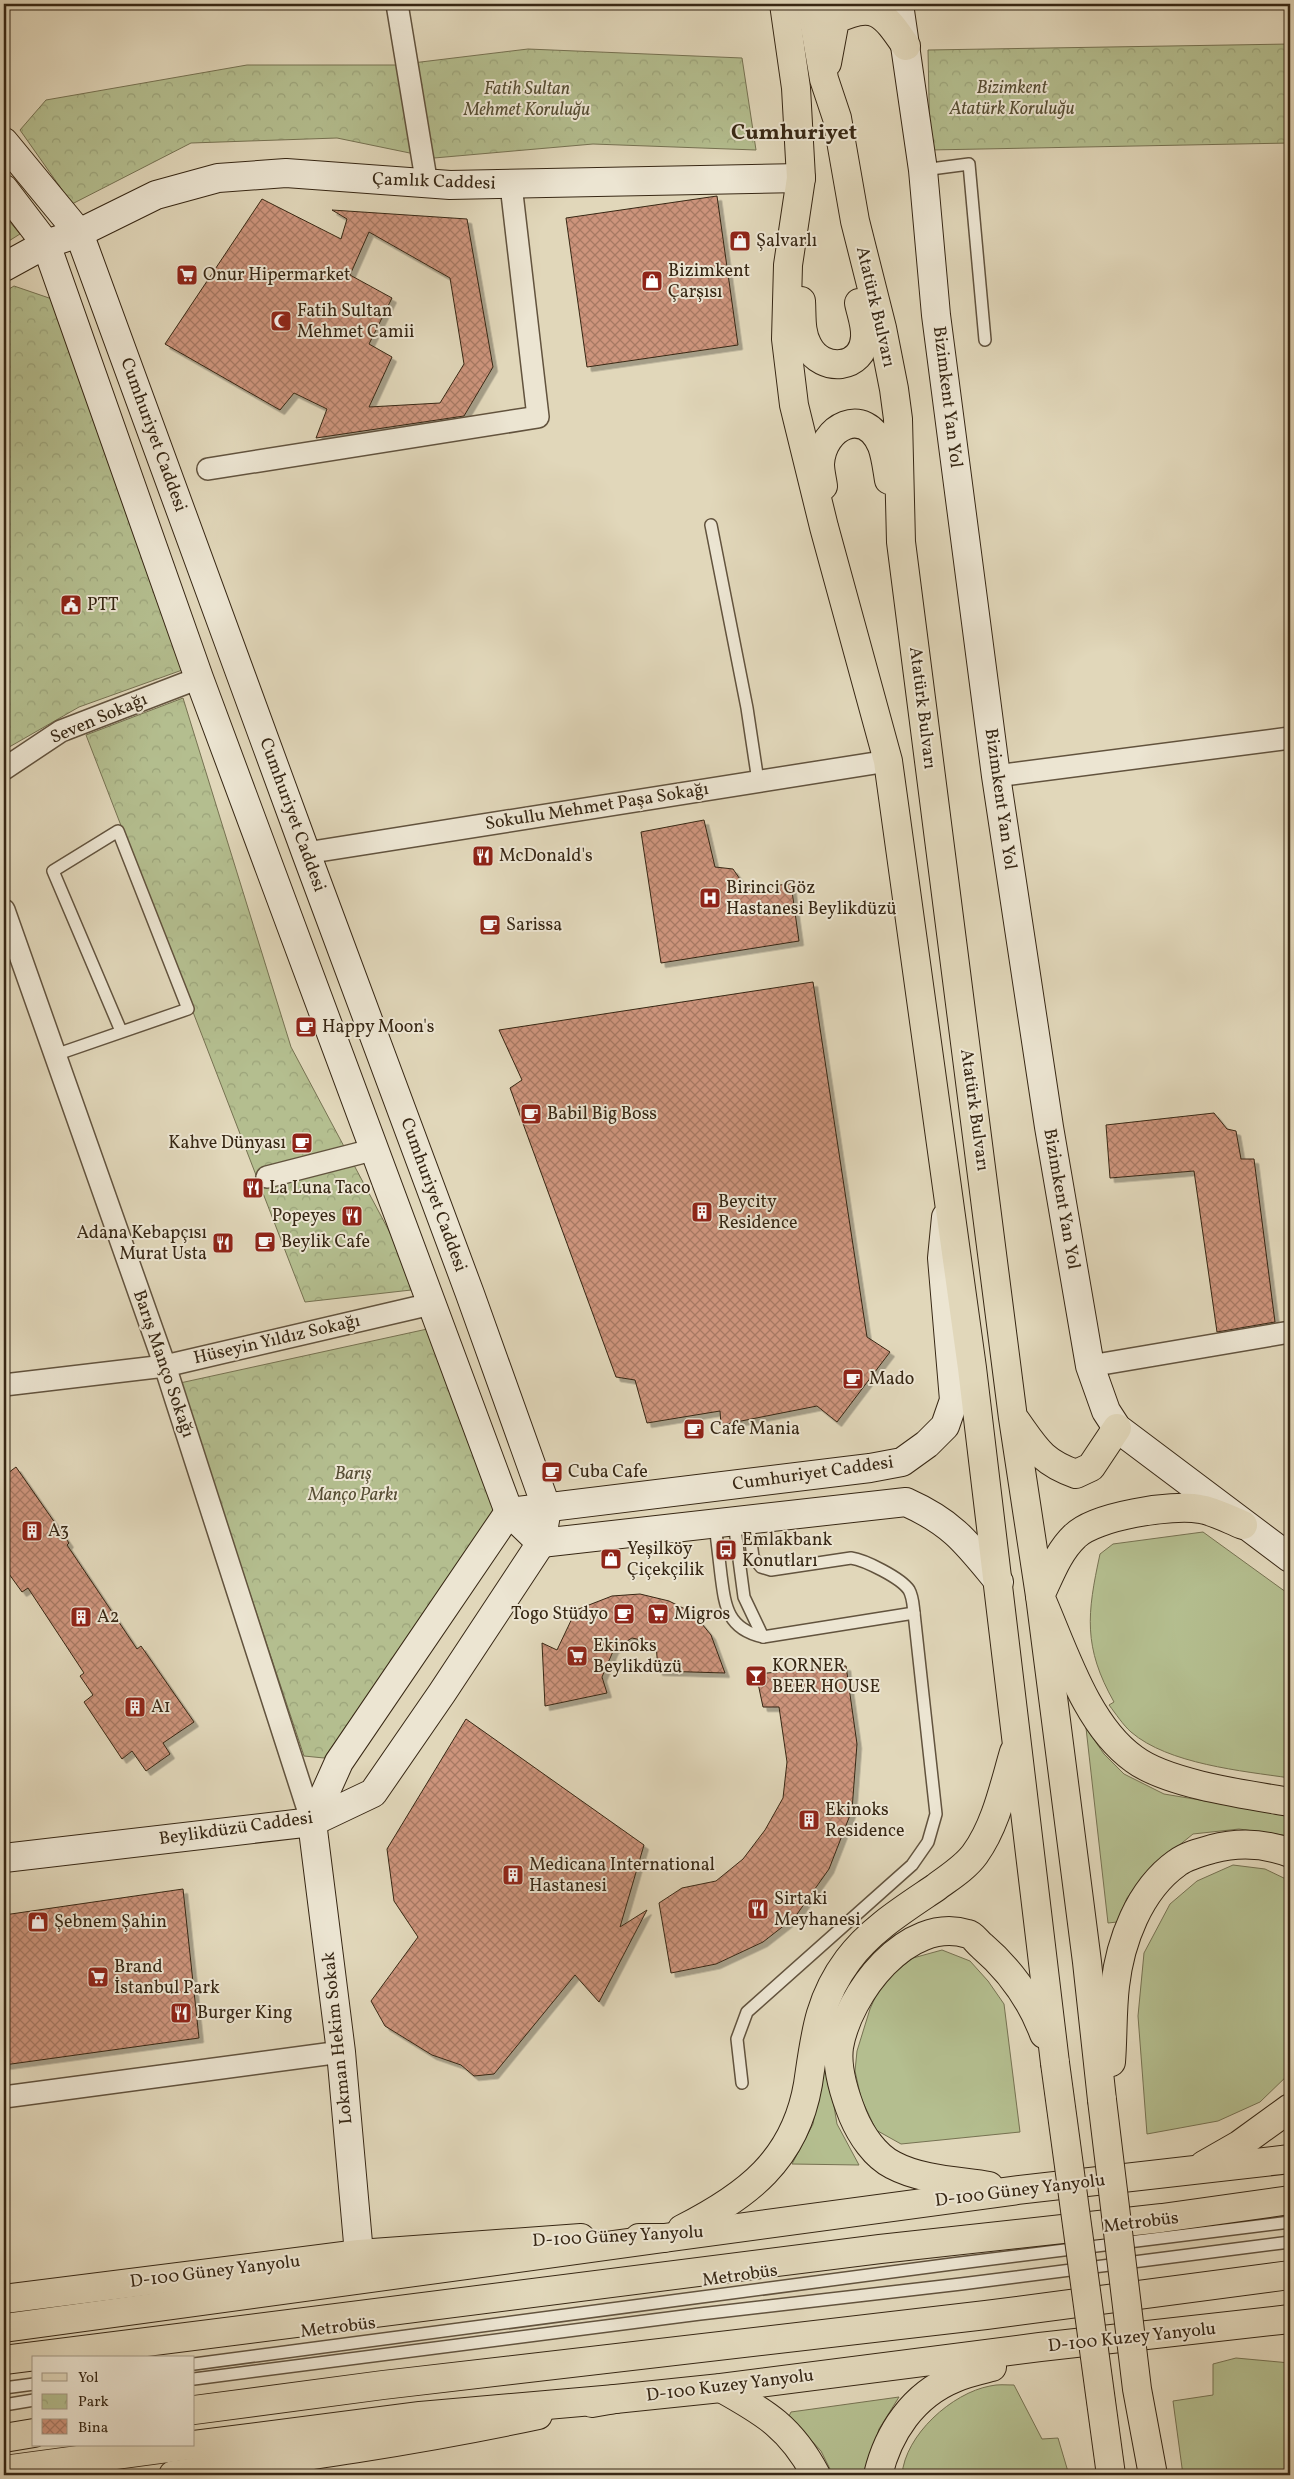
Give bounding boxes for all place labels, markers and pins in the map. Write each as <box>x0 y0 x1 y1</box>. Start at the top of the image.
shop icon: Şalvarlı <box>728 229 752 253</box>
place label: Şalvarlı <box>756 229 817 254</box>
place label: Bizimkent Çarşısı <box>668 259 750 305</box>
supermarket icon: Onur Hipermarket <box>175 263 199 287</box>
place label: Onur Hipermarket <box>203 263 350 288</box>
shop icon: Bizimkent Çarşısı <box>640 269 664 293</box>
place label: Fatih Sultan Mehmet Camii <box>297 299 415 345</box>
mosque icon: Fatih Sultan Mehmet Camii <box>269 309 293 333</box>
public building icon: PTT <box>59 593 83 617</box>
place label: PTT <box>87 593 119 618</box>
restaurant icon: McDonald's <box>471 844 495 868</box>
place label: McDonald's <box>499 844 593 869</box>
place label: Birinci Göz Hastanesi Beylikdüzü <box>726 876 897 922</box>
hospital icon: Birinci Göz Hastanesi Beylikdüzü <box>698 886 722 910</box>
cafe icon: Sarissa <box>478 913 502 937</box>
place label: Sarissa <box>506 913 562 938</box>
cafe icon: Happy Moon's <box>294 1015 318 1039</box>
place label: Happy Moon's <box>322 1015 434 1040</box>
cafe icon: Babil Big Boss <box>519 1102 543 1126</box>
place label: Babil Big Boss <box>547 1102 657 1127</box>
place label: Kahve Dünyası <box>168 1131 286 1156</box>
cafe icon: Kahve Dünyası <box>290 1131 314 1155</box>
restaurant icon: La Luna Taco <box>241 1176 265 1200</box>
place label: La Luna Taco <box>269 1176 371 1201</box>
place label: Beycity Residence <box>718 1190 798 1236</box>
building icon: Beycity Residence <box>690 1200 714 1224</box>
place label: Popeyes <box>272 1204 336 1229</box>
restaurant icon: Popeyes <box>340 1204 364 1228</box>
place label: Adana Kebapçısı Murat Usta <box>77 1221 207 1267</box>
cafe icon: Beylik Cafe <box>253 1230 277 1254</box>
place label: Beylik Cafe <box>281 1230 370 1255</box>
restaurant icon: Adana Kebapçısı Murat Usta <box>211 1231 235 1255</box>
cafe icon: Mado <box>841 1367 865 1391</box>
place label: Mado <box>869 1367 914 1392</box>
cafe icon: Cafe Mania <box>682 1417 706 1441</box>
place label: Cafe Mania <box>710 1417 800 1442</box>
cafe icon: Cuba Cafe <box>540 1460 564 1484</box>
place label: Cuba Cafe <box>568 1460 648 1485</box>
building icon: A3 <box>20 1519 44 1543</box>
place label: A3 <box>48 1519 69 1544</box>
place label: Emlakbank Konutları <box>742 1528 832 1574</box>
place label: Yeşilköy Çiçekçilik <box>627 1537 705 1583</box>
bus stop icon: Emlakbank Konutları <box>714 1538 738 1562</box>
shop icon: Yeşilköy Çiçekçilik <box>599 1547 623 1571</box>
place label: Togo Stüdyo <box>511 1602 608 1627</box>
cafe icon: Togo Stüdyo <box>612 1602 636 1626</box>
supermarket icon: Migros <box>646 1602 670 1626</box>
place label: Migros <box>674 1602 730 1627</box>
building icon: A2 <box>69 1605 93 1629</box>
place label: A2 <box>97 1605 119 1630</box>
place label: Ekinoks Beylikdüzü <box>593 1634 682 1680</box>
supermarket icon: Ekinoks Beylikdüzü <box>565 1644 589 1668</box>
place label: KORNER BEER HOUSE <box>772 1654 881 1700</box>
bar icon: KORNER BEER HOUSE <box>744 1664 768 1688</box>
building icon: A1 <box>123 1695 147 1719</box>
place label: A1 <box>151 1695 171 1720</box>
place label: Ekinoks Residence <box>825 1798 905 1844</box>
building icon: Ekinoks Residence <box>797 1808 821 1832</box>
place label: Medicana International Hastanesi <box>529 1853 715 1899</box>
building icon: Medicana International Hastanesi <box>501 1863 525 1887</box>
place label: Sirtaki Meyhanesi <box>774 1887 861 1933</box>
restaurant icon: Sirtaki Meyhanesi <box>746 1897 770 1921</box>
shop icon: Şebnem Şahin <box>26 1910 50 1934</box>
place label: Şebnem Şahin <box>54 1910 167 1935</box>
place label: Brand İstanbul Park <box>114 1955 220 2001</box>
supermarket icon: Brand İstanbul Park <box>86 1965 110 1989</box>
restaurant icon: Burger King <box>169 2001 193 2025</box>
place label: Burger King <box>197 2001 292 2026</box>

